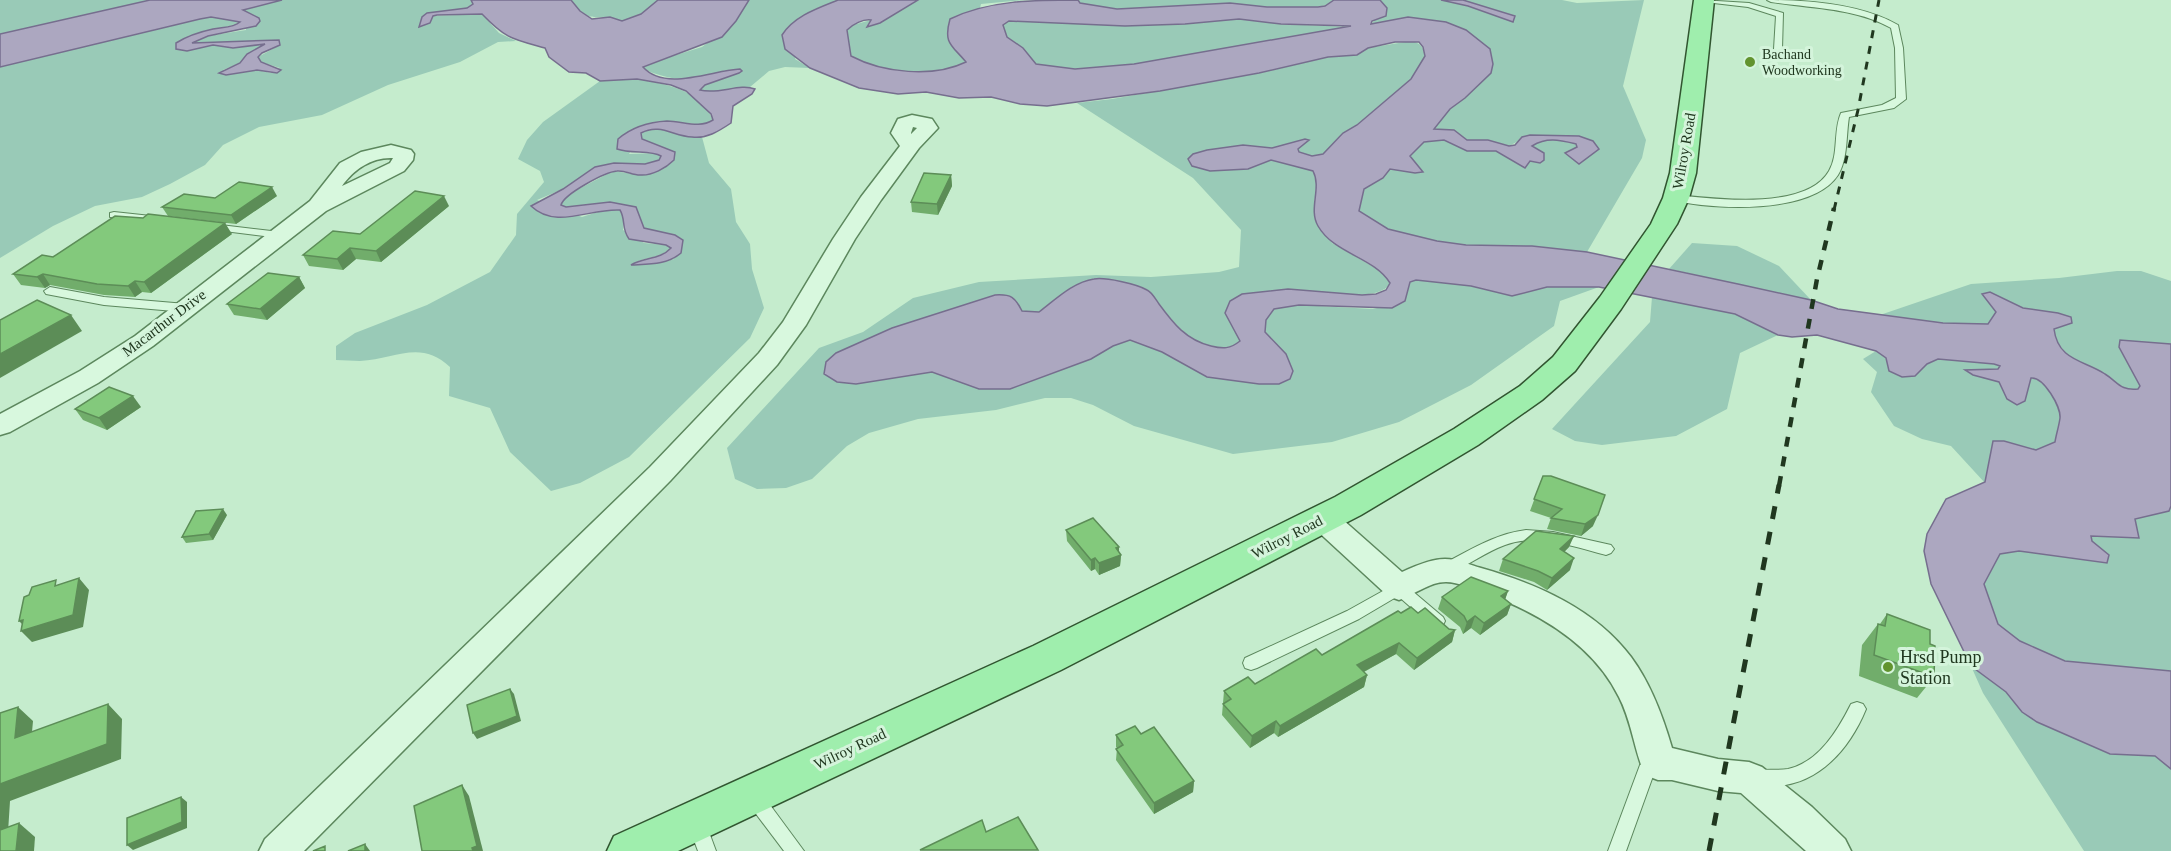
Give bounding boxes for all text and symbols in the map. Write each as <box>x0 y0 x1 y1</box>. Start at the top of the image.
place label: Bachand Woodworking <box>1762 47 1842 78</box>
marker: Bachand Woodworking <box>1743 55 1757 69</box>
street label: Wilroy Road <box>1669 111 1699 190</box>
street label: Macarthur Drive <box>119 286 209 360</box>
street label: Wilroy Road <box>1249 512 1326 562</box>
place label: Hrsd Pump Station <box>1900 647 1982 688</box>
marker: Hrsd Pump Station <box>1881 660 1895 674</box>
street label: Wilroy Road <box>812 725 889 773</box>

